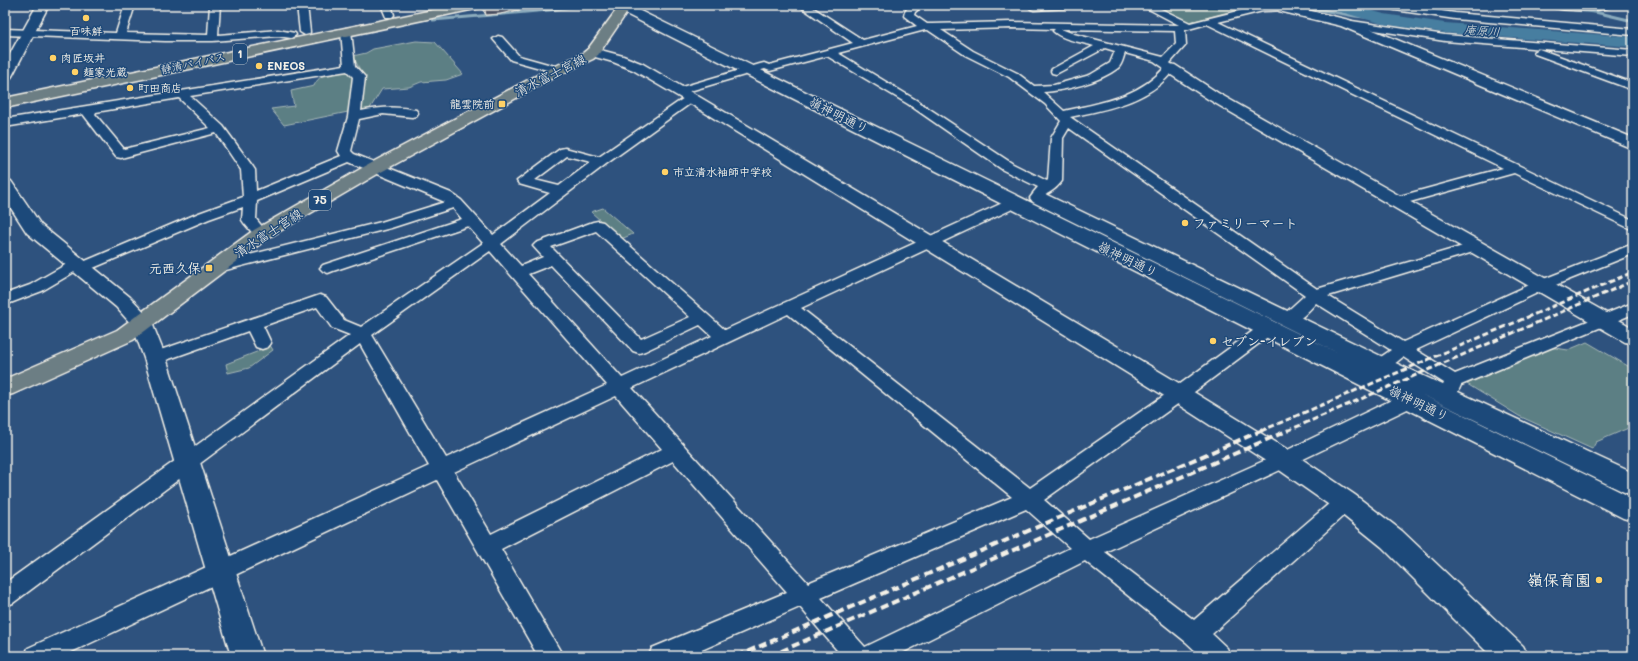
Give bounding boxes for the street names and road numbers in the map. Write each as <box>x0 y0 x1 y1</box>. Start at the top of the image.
road number: 1 <box>233 44 247 64</box>
street label: 静清バイパス <box>159 48 227 77</box>
street label: 清水富士宮線 <box>511 49 589 100</box>
street label: 嶺神明通り <box>806 92 872 137</box>
road number: 75 <box>309 190 331 210</box>
street label: 清水富士宮線 <box>230 204 306 261</box>
street label: 嶺神明通り <box>1095 237 1161 280</box>
street label: 嶺神明通り <box>1386 381 1452 424</box>

